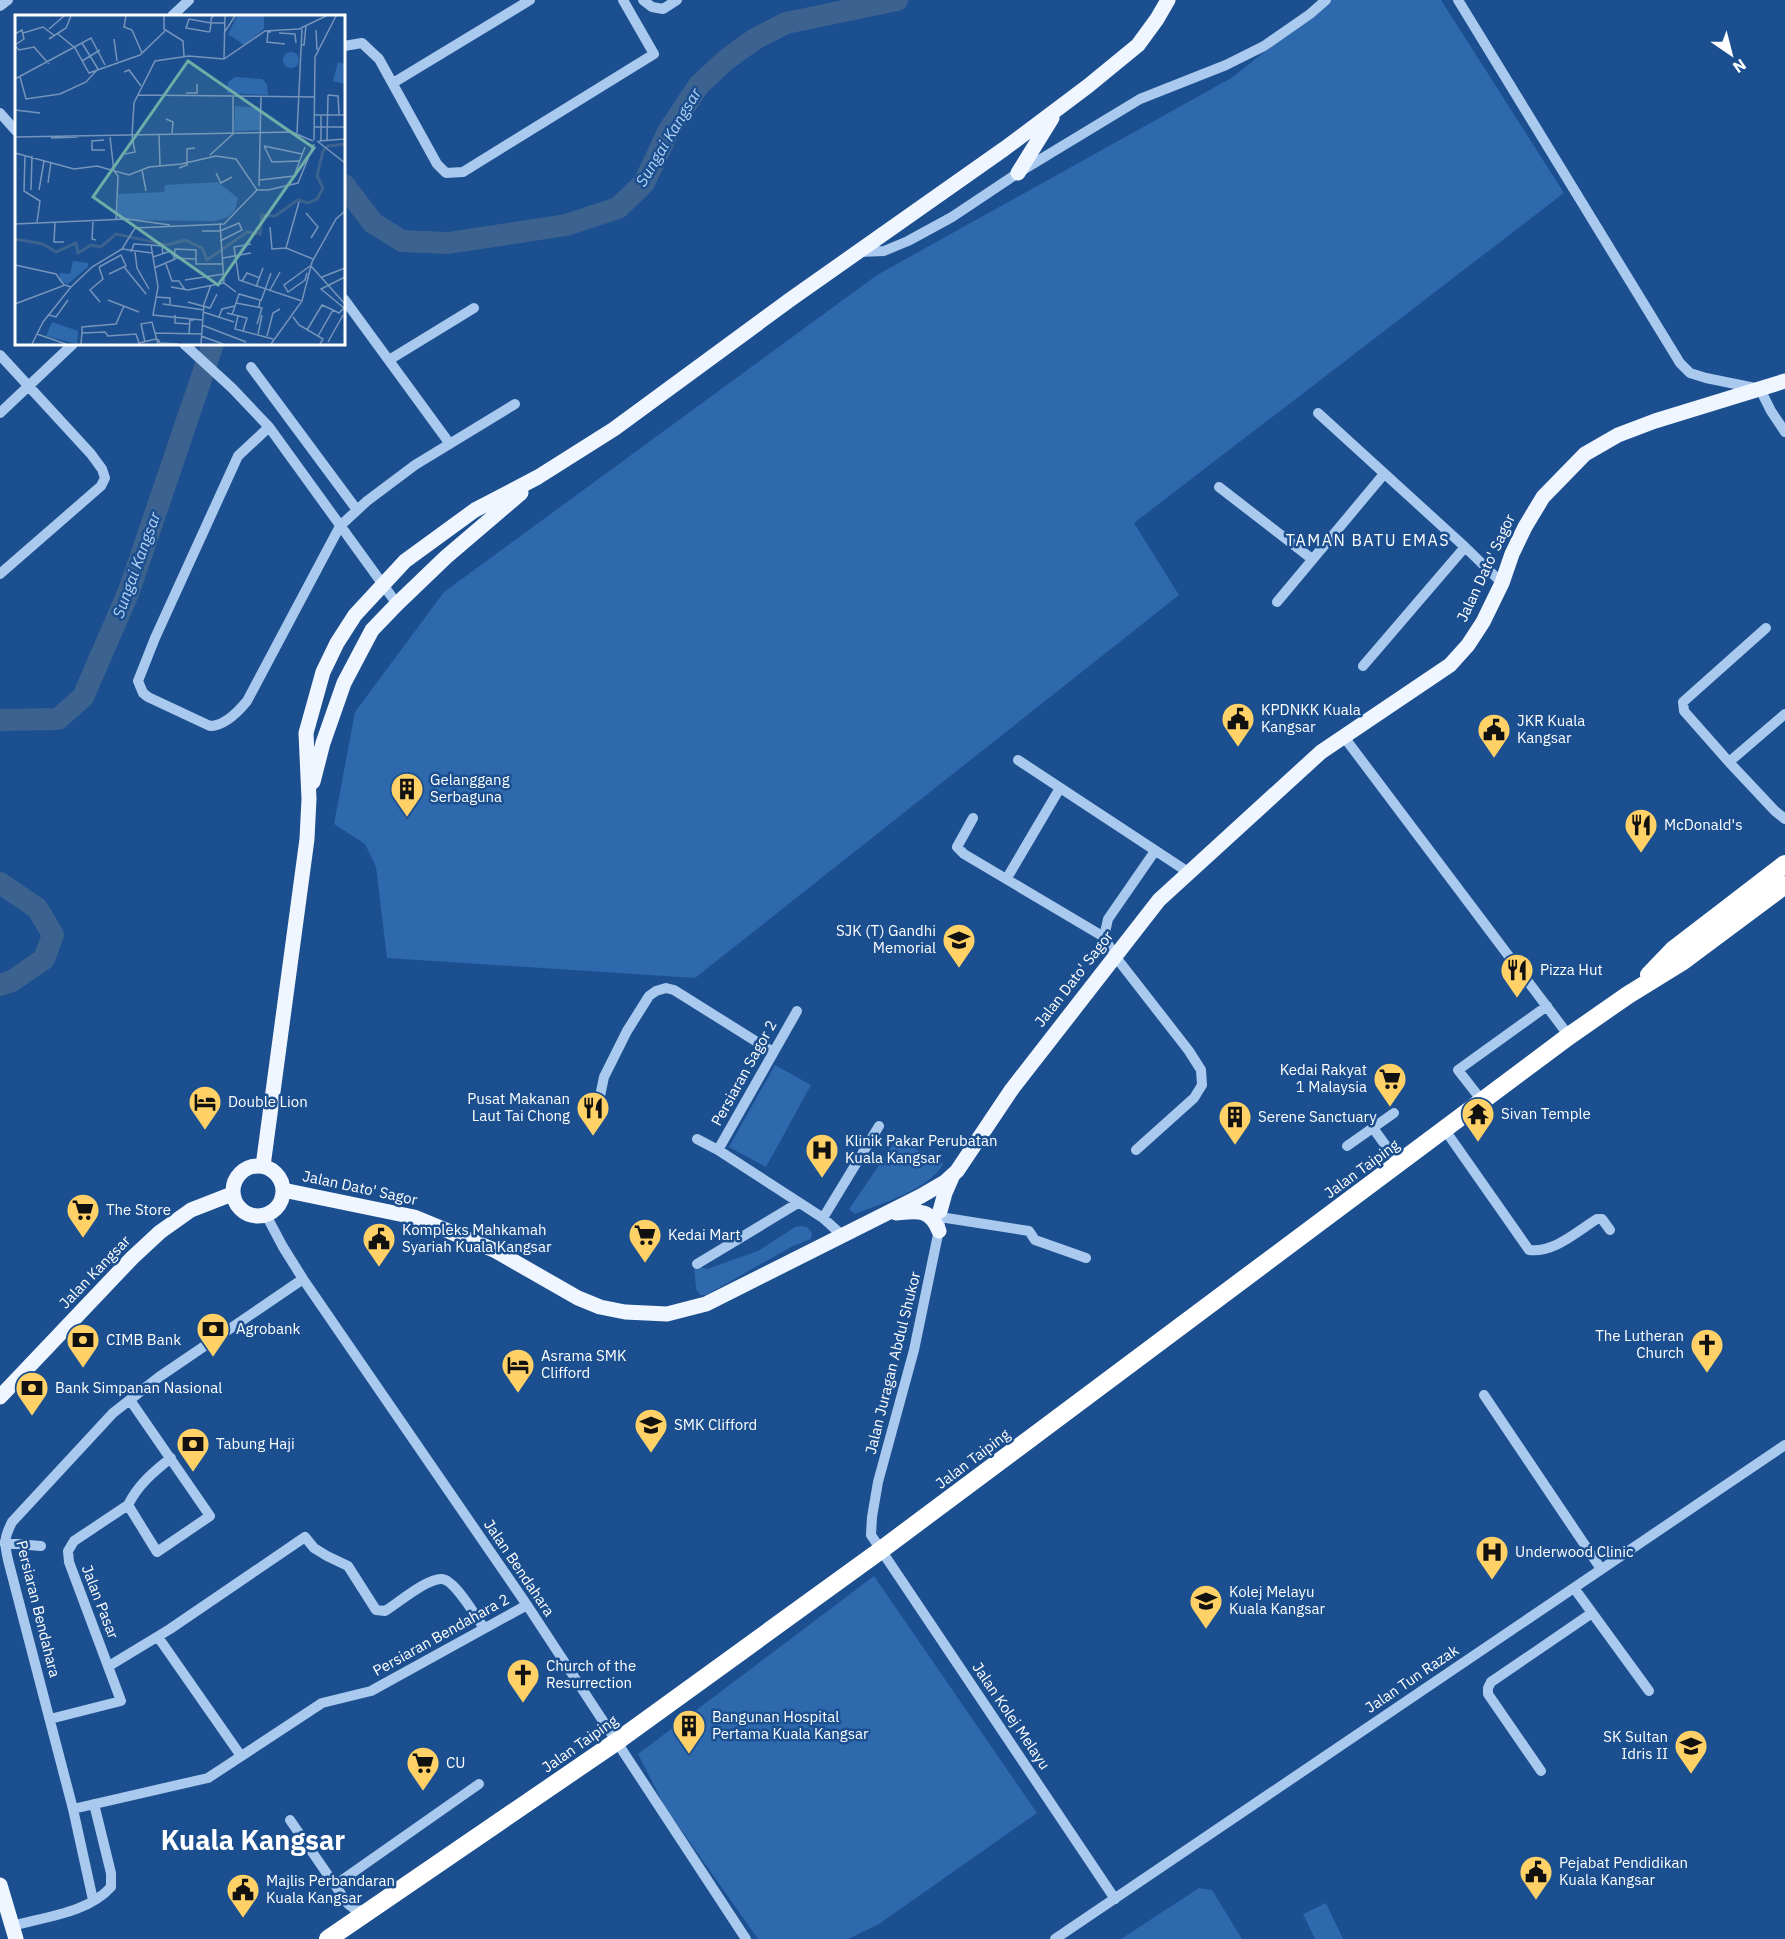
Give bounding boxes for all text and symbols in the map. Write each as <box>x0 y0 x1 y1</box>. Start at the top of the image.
inset map <box>15 15 345 345</box>
north arrow <box>1701 24 1761 84</box>
text: N <box>1729 55 1750 78</box>
water label: Sungai Kangsar <box>631 83 706 190</box>
water label: Sungai Kangsar <box>108 508 165 621</box>
street label: Jalan Dato' Sagor <box>1452 510 1519 625</box>
district label: TAMAN BATU EMAS <box>1286 530 1450 550</box>
place label: KPDNKK Kuala Kangsar <box>1261 700 1361 736</box>
public building icon: KPDNKK Kuala Kangsar <box>1220 701 1256 748</box>
place label: JKR Kuala Kangsar <box>1517 711 1585 747</box>
public building icon: JKR Kuala Kangsar <box>1476 712 1512 759</box>
place label: Gelanggang Serbaguna <box>430 770 510 806</box>
building icon: Gelanggang Serbaguna <box>389 771 425 818</box>
restaurant icon: McDonald's <box>1623 807 1659 854</box>
place label: McDonald's <box>1664 815 1742 834</box>
place label: SJK (T) Gandhi Memorial <box>836 921 936 957</box>
school or university icon: SJK (T) Gandhi Memorial <box>941 922 977 969</box>
street label: Jalan Dato' Sagor <box>1030 926 1117 1031</box>
restaurant icon: Pizza Hut <box>1499 952 1535 999</box>
place label: Pizza Hut <box>1540 960 1603 979</box>
street label: Persiaran Sagor 2 <box>707 1016 781 1129</box>
place label: Kedai Rakyat 1 Malaysia <box>1280 1060 1367 1096</box>
supermarket icon: Kedai Rakyat 1 Malaysia <box>1372 1061 1408 1108</box>
hotel icon: Double Lion <box>187 1084 223 1131</box>
place label: Pusat Makanan Laut Tai Chong <box>467 1089 570 1125</box>
restaurant icon: Pusat Makanan Laut Tai Chong <box>575 1090 611 1137</box>
place label: Double Lion <box>228 1092 308 1111</box>
temple icon: Sivan Temple <box>1460 1096 1496 1143</box>
building icon: Serene Sanctuary <box>1217 1099 1253 1146</box>
place label: Sivan Temple <box>1501 1104 1591 1123</box>
place label: Serene Sanctuary <box>1258 1107 1377 1126</box>
place label: Klinik Pakar Perubatan Kuala Kangsar <box>845 1131 997 1167</box>
hospital icon: Klinik Pakar Perubatan Kuala Kangsar <box>804 1132 840 1179</box>
street label: Jalan Taiping <box>1321 1135 1403 1202</box>
street label: Jalan Dato' Sagor <box>301 1166 420 1209</box>
supermarket icon: The Store <box>65 1192 101 1239</box>
place label: The Store <box>106 1200 171 1219</box>
supermarket icon: Kedai Mart <box>627 1217 663 1264</box>
place label: Kompleks Mahkamah Syariah Kuala Kangsar <box>402 1220 552 1256</box>
public building icon: Kompleks Mahkamah Syariah Kuala Kangsar <box>361 1221 397 1268</box>
place label: Kedai Mart <box>668 1225 740 1244</box>
street label: Jalan Kangsar <box>55 1231 135 1312</box>
street label: Jalan Juragan Abdul Shukor <box>861 1269 925 1456</box>
bank icon: Agrobank <box>195 1311 231 1358</box>
place label: Agrobank <box>236 1319 301 1338</box>
bank icon: CIMB Bank <box>65 1322 101 1369</box>
place label: The Lutheran Church <box>1595 1326 1684 1362</box>
church icon: The Lutheran Church <box>1689 1327 1725 1374</box>
place label: CIMB Bank <box>106 1330 181 1349</box>
place label: Asrama SMK Clifford <box>541 1346 627 1382</box>
hotel icon: Asrama SMK Clifford <box>500 1347 536 1394</box>
bank icon: Bank Simpanan Nasional <box>14 1370 50 1417</box>
place label: Bank Simpanan Nasional <box>55 1378 222 1397</box>
school or university icon: SMK Clifford <box>633 1407 669 1454</box>
place label: SMK Clifford <box>674 1415 757 1434</box>
street label: Jalan Taiping <box>932 1424 1014 1493</box>
bank icon: Tabung Haji <box>175 1426 211 1473</box>
place label: Tabung Haji <box>216 1434 295 1453</box>
street label: Jalan Bendahara <box>480 1516 559 1620</box>
hospital icon: Underwood Clinic <box>1474 1534 1510 1581</box>
street label: Persiaran Bendahara <box>12 1538 65 1679</box>
place label: Underwood Clinic <box>1515 1542 1634 1561</box>
street label: Jalan Pasar <box>78 1562 123 1642</box>
place label: Kolej Melayu Kuala Kangsar <box>1229 1582 1326 1618</box>
school or university icon: Kolej Melayu Kuala Kangsar <box>1188 1583 1224 1630</box>
street label: Persiaran Bendahara 2 <box>369 1589 512 1680</box>
street label: Jalan Tun Razak <box>1361 1640 1462 1717</box>
place label: Church of the Resurrection <box>546 1656 636 1692</box>
church icon: Church of the Resurrection <box>505 1657 541 1704</box>
street label: Jalan Kolej Melayu <box>968 1658 1054 1773</box>
place label: Bangunan Hospital Pertama Kuala Kangsar <box>712 1707 869 1743</box>
building icon: Bangunan Hospital Pertama Kuala Kangsar <box>671 1708 707 1755</box>
street label: Jalan Taiping <box>538 1711 621 1777</box>
place label: SK Sultan Idris II <box>1603 1727 1668 1763</box>
school or university icon: SK Sultan Idris II <box>1673 1728 1709 1775</box>
supermarket icon: CU <box>405 1745 441 1792</box>
place label: CU <box>446 1753 466 1772</box>
district label: Kuala Kangsar <box>161 1822 345 1857</box>
place label: Pejabat Pendidikan Kuala Kangsar <box>1559 1853 1688 1889</box>
public building icon: Pejabat Pendidikan Kuala Kangsar <box>1518 1854 1554 1901</box>
place label: Majlis Perbandaran Kuala Kangsar <box>266 1871 395 1907</box>
public building icon: Majlis Perbandaran Kuala Kangsar <box>225 1872 261 1919</box>

